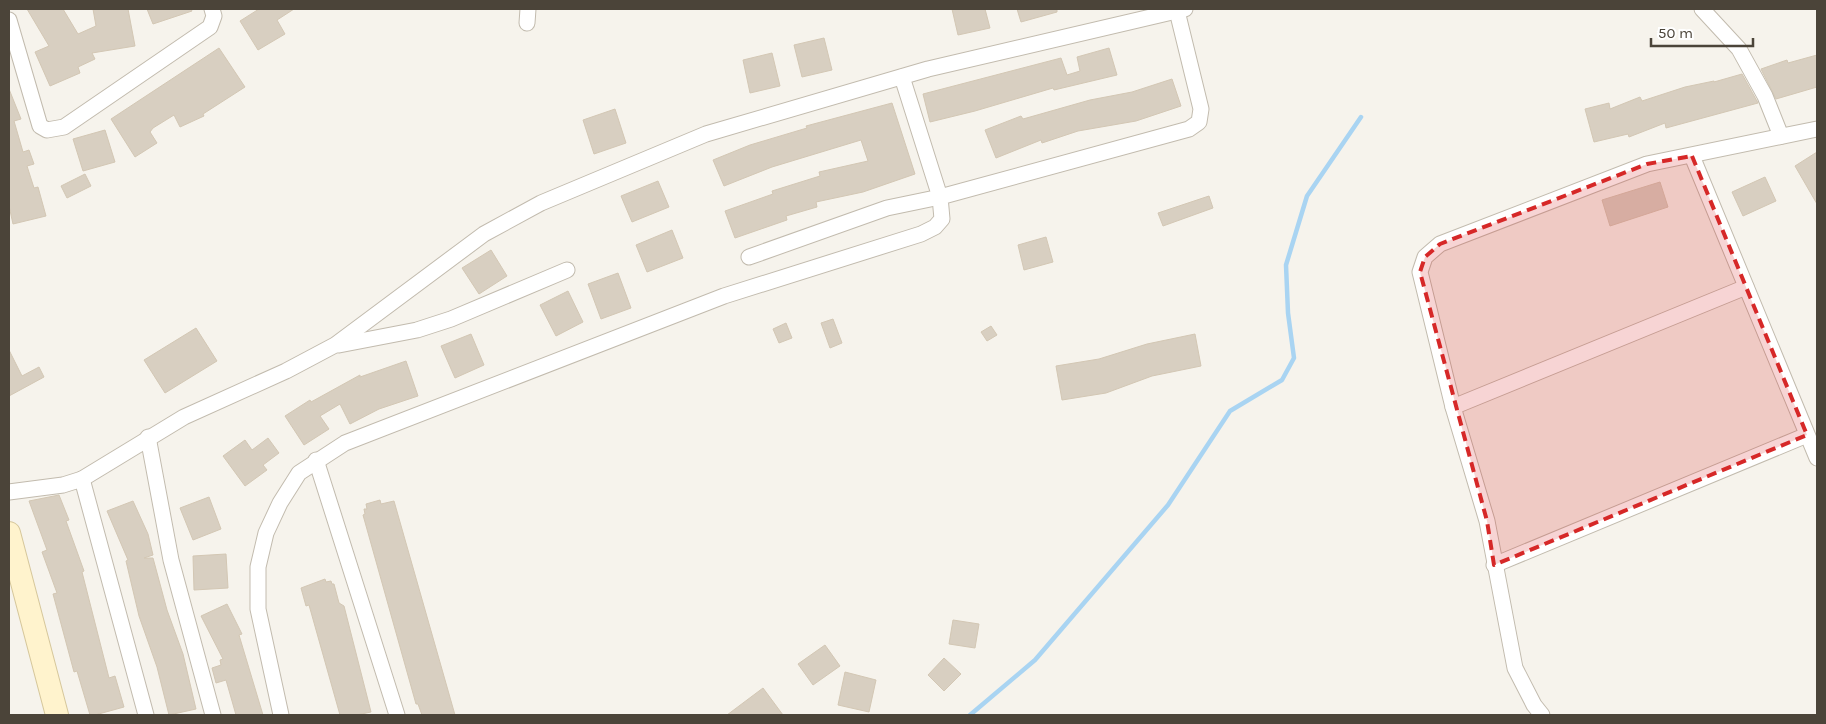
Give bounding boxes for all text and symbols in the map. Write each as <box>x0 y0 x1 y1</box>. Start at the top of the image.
scale bar <box>1651 15 1754 47</box>
text: 50 m <box>1658 24 1693 42</box>

